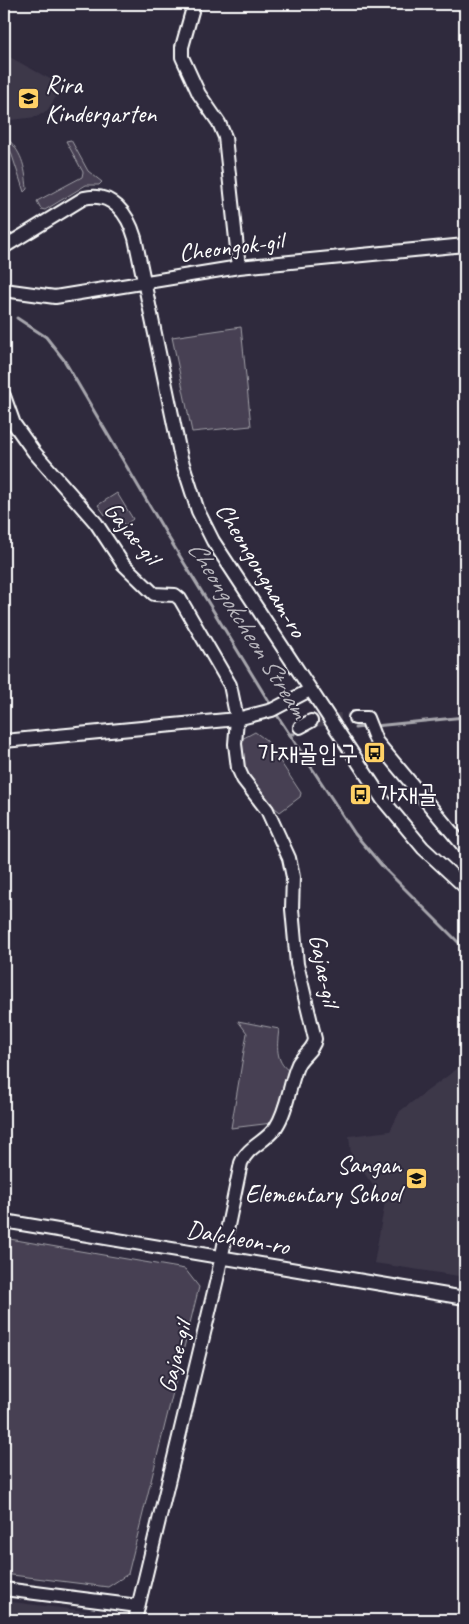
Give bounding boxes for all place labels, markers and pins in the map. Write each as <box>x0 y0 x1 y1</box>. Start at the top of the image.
place label: Rira Kindergarten <box>45 69 157 130</box>
school or university icon: Rira Kindergarten <box>17 87 41 111</box>
place label: 가재골입구 <box>257 737 358 769</box>
bus stop icon: 가재골입구 <box>362 741 386 765</box>
place label: 가재골 <box>377 778 437 810</box>
bus stop icon: 가재골 <box>349 782 373 806</box>
place label: Sangan Elementary School <box>245 1149 406 1210</box>
school or university icon: Sangan Elementary School <box>405 1167 429 1191</box>

